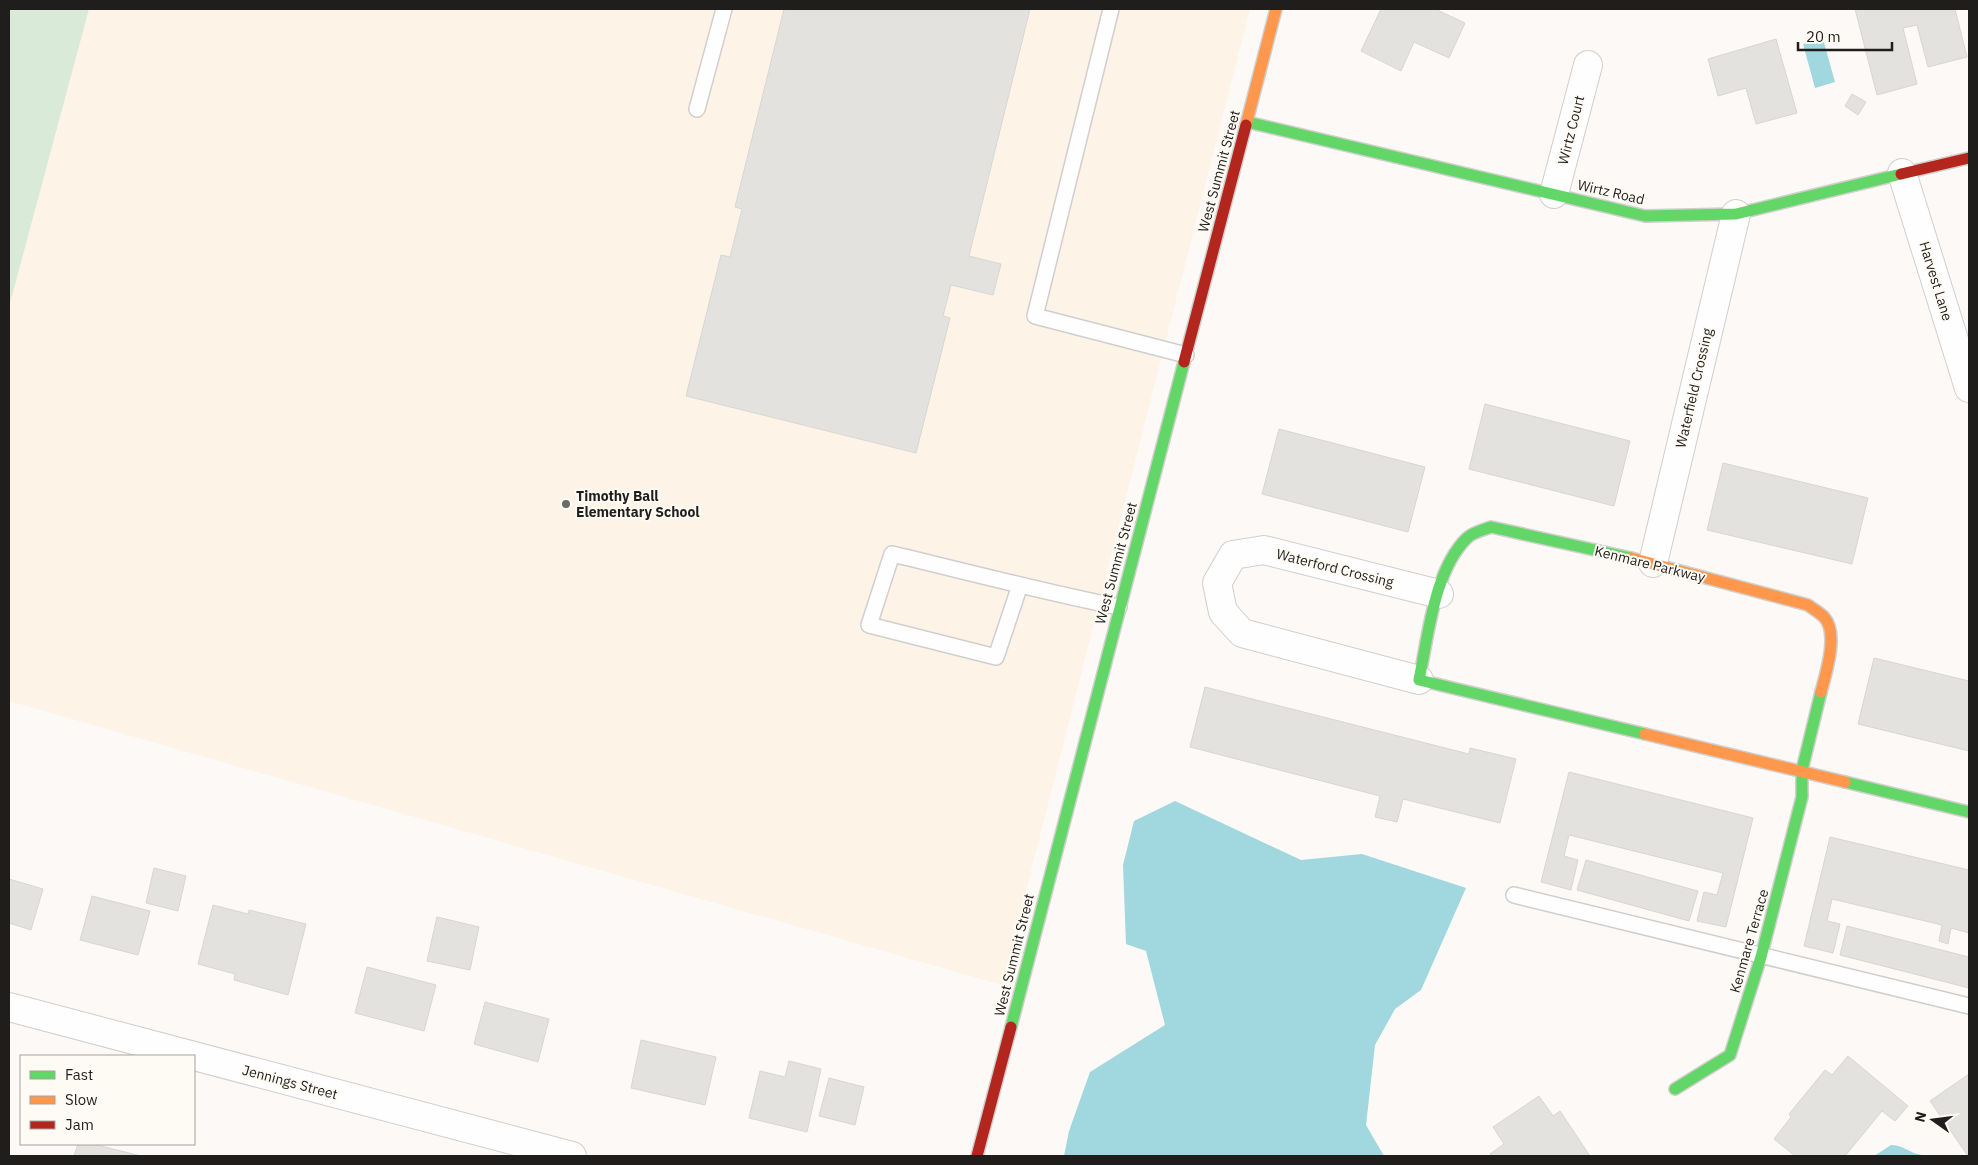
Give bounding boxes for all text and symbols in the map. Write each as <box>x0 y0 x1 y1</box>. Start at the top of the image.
scale bar <box>1798 20 1892 52</box>
text: 20 m <box>1806 27 1841 46</box>
street label: Wirtz Court <box>1554 94 1588 166</box>
street label: West Summit Street <box>1194 108 1244 234</box>
street label: Wirtz Road <box>1576 176 1646 208</box>
street label: Harvest Lane <box>1915 239 1957 323</box>
street label: Waterfield Crossing <box>1671 326 1717 450</box>
place label: Timothy Ball Elementary School <box>576 487 700 521</box>
marker: Timothy Ball Elementary School <box>560 498 572 510</box>
street label: West Summit Street <box>1091 500 1141 626</box>
street label: Kenmare Parkway <box>1593 542 1707 586</box>
street label: Waterford Crossing <box>1274 545 1396 591</box>
street label: Kenmare Terrace <box>1726 887 1772 995</box>
street label: West Summit Street <box>990 892 1038 1018</box>
legend <box>20 1055 195 1145</box>
street label: Jennings Street <box>240 1061 340 1103</box>
text: Fast <box>65 1065 93 1084</box>
text: Slow <box>65 1090 98 1109</box>
north arrow <box>1908 1095 1958 1145</box>
text: N <box>1910 1110 1930 1124</box>
text: Jam <box>65 1115 94 1134</box>

